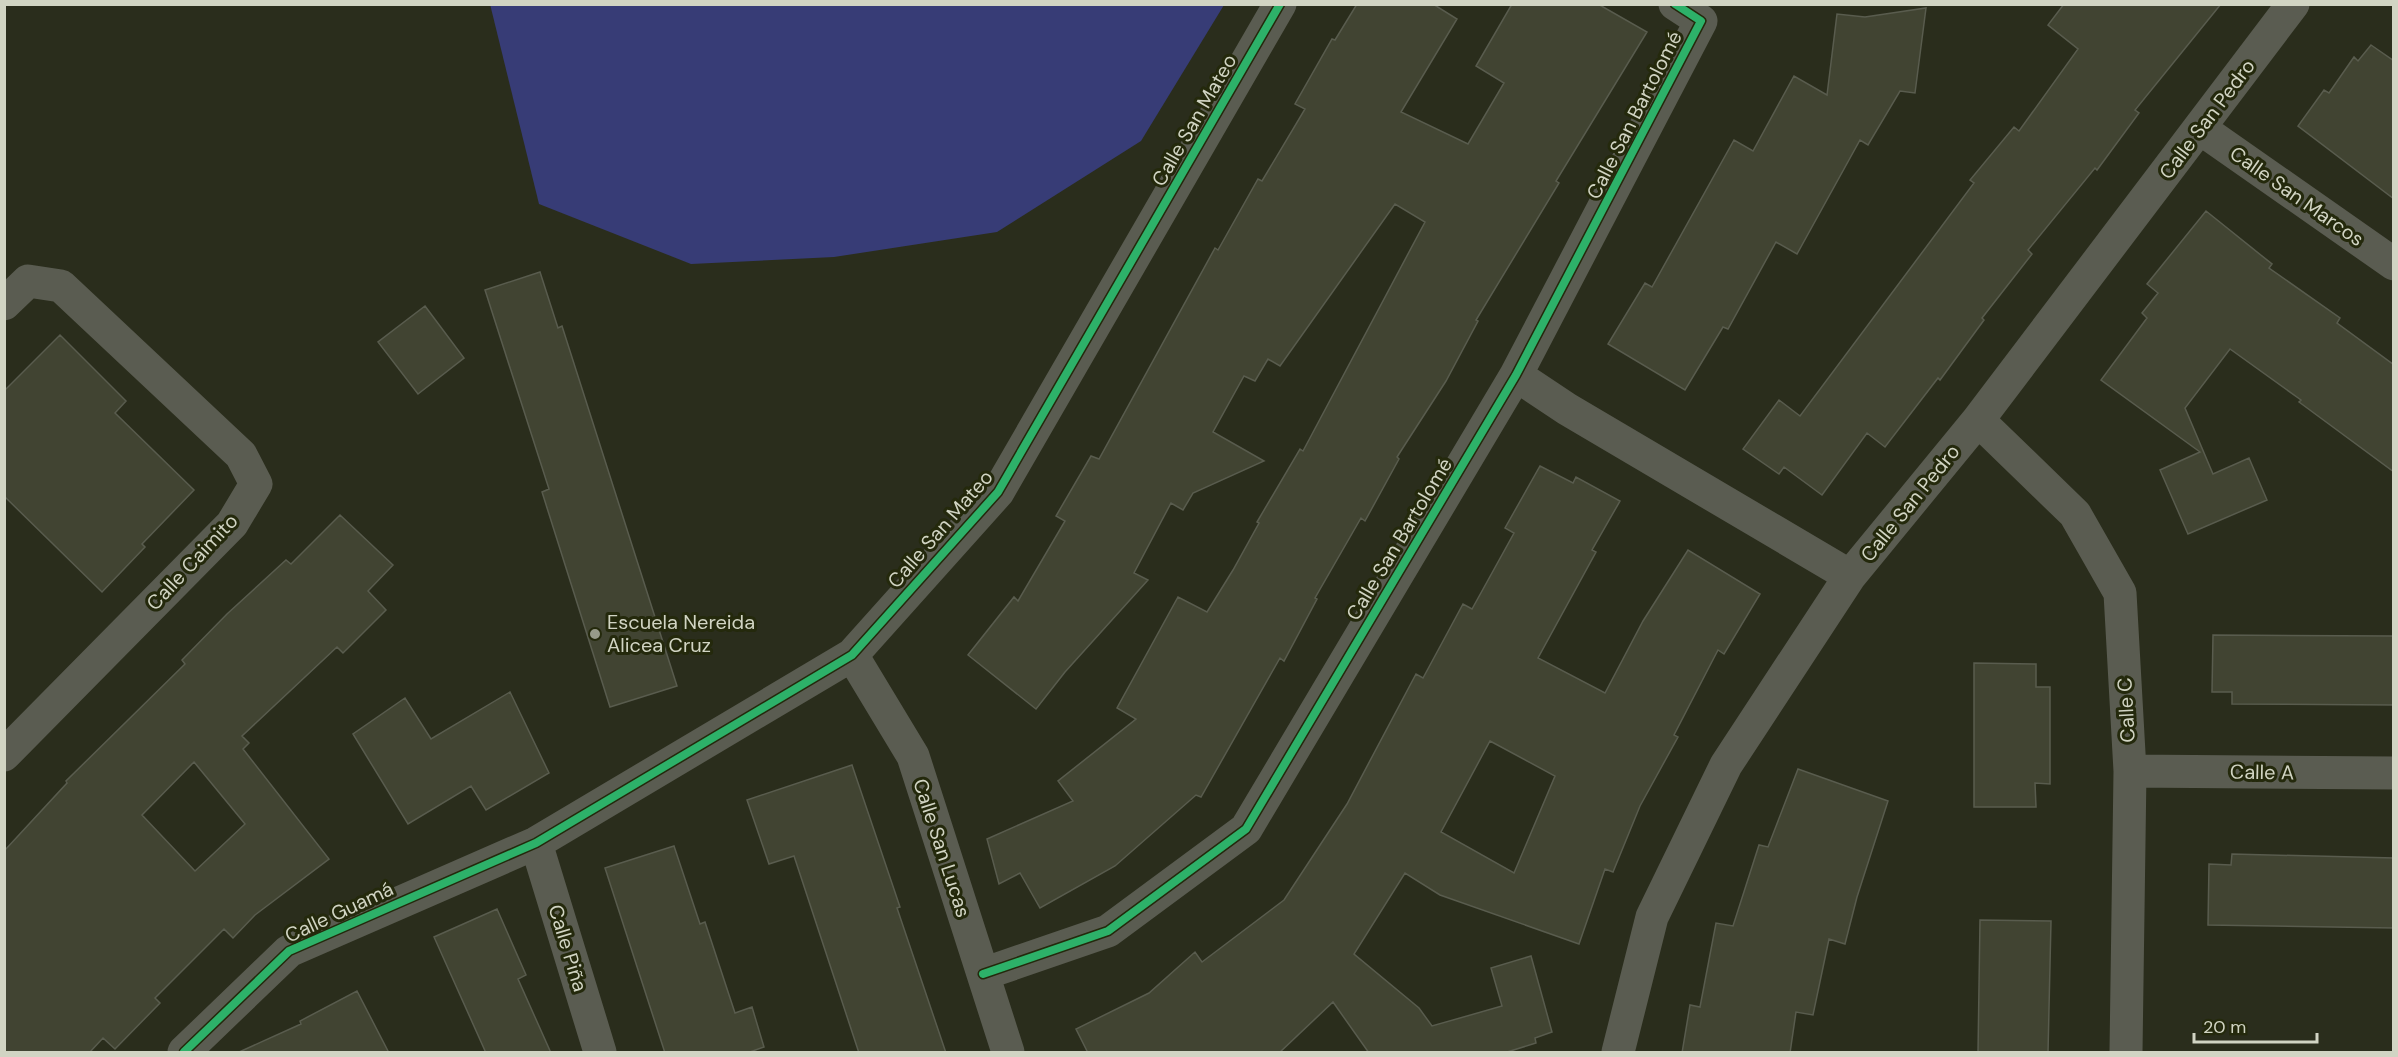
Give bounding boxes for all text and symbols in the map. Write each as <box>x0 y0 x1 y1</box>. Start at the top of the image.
street label: Calle San Bartolomé <box>1580 27 1688 203</box>
street label: Calle San Mateo <box>1146 49 1242 191</box>
street label: Calle San Pedro <box>2153 54 2261 184</box>
street label: Calle San Marcos <box>2225 140 2369 252</box>
street label: Calle San Pedro <box>1855 439 1965 567</box>
street label: Calle San Bartolomé <box>1340 453 1458 625</box>
street label: Calle San Mateo <box>882 465 998 593</box>
street label: Calle Caimito <box>141 508 243 616</box>
place label: Escuela Nereida Alicea Cruz <box>607 609 755 658</box>
marker: Escuela Nereida Alicea Cruz <box>588 627 602 641</box>
street label: Calle C <box>2111 677 2141 743</box>
street label: Calle A <box>2230 758 2294 786</box>
street label: Calle San Lucas <box>907 775 977 921</box>
street label: Calle Guamá <box>280 875 398 949</box>
street label: Calle Piña <box>542 901 594 995</box>
scale bar <box>2194 1006 2317 1044</box>
text: 20 m <box>2203 1015 2246 1039</box>

